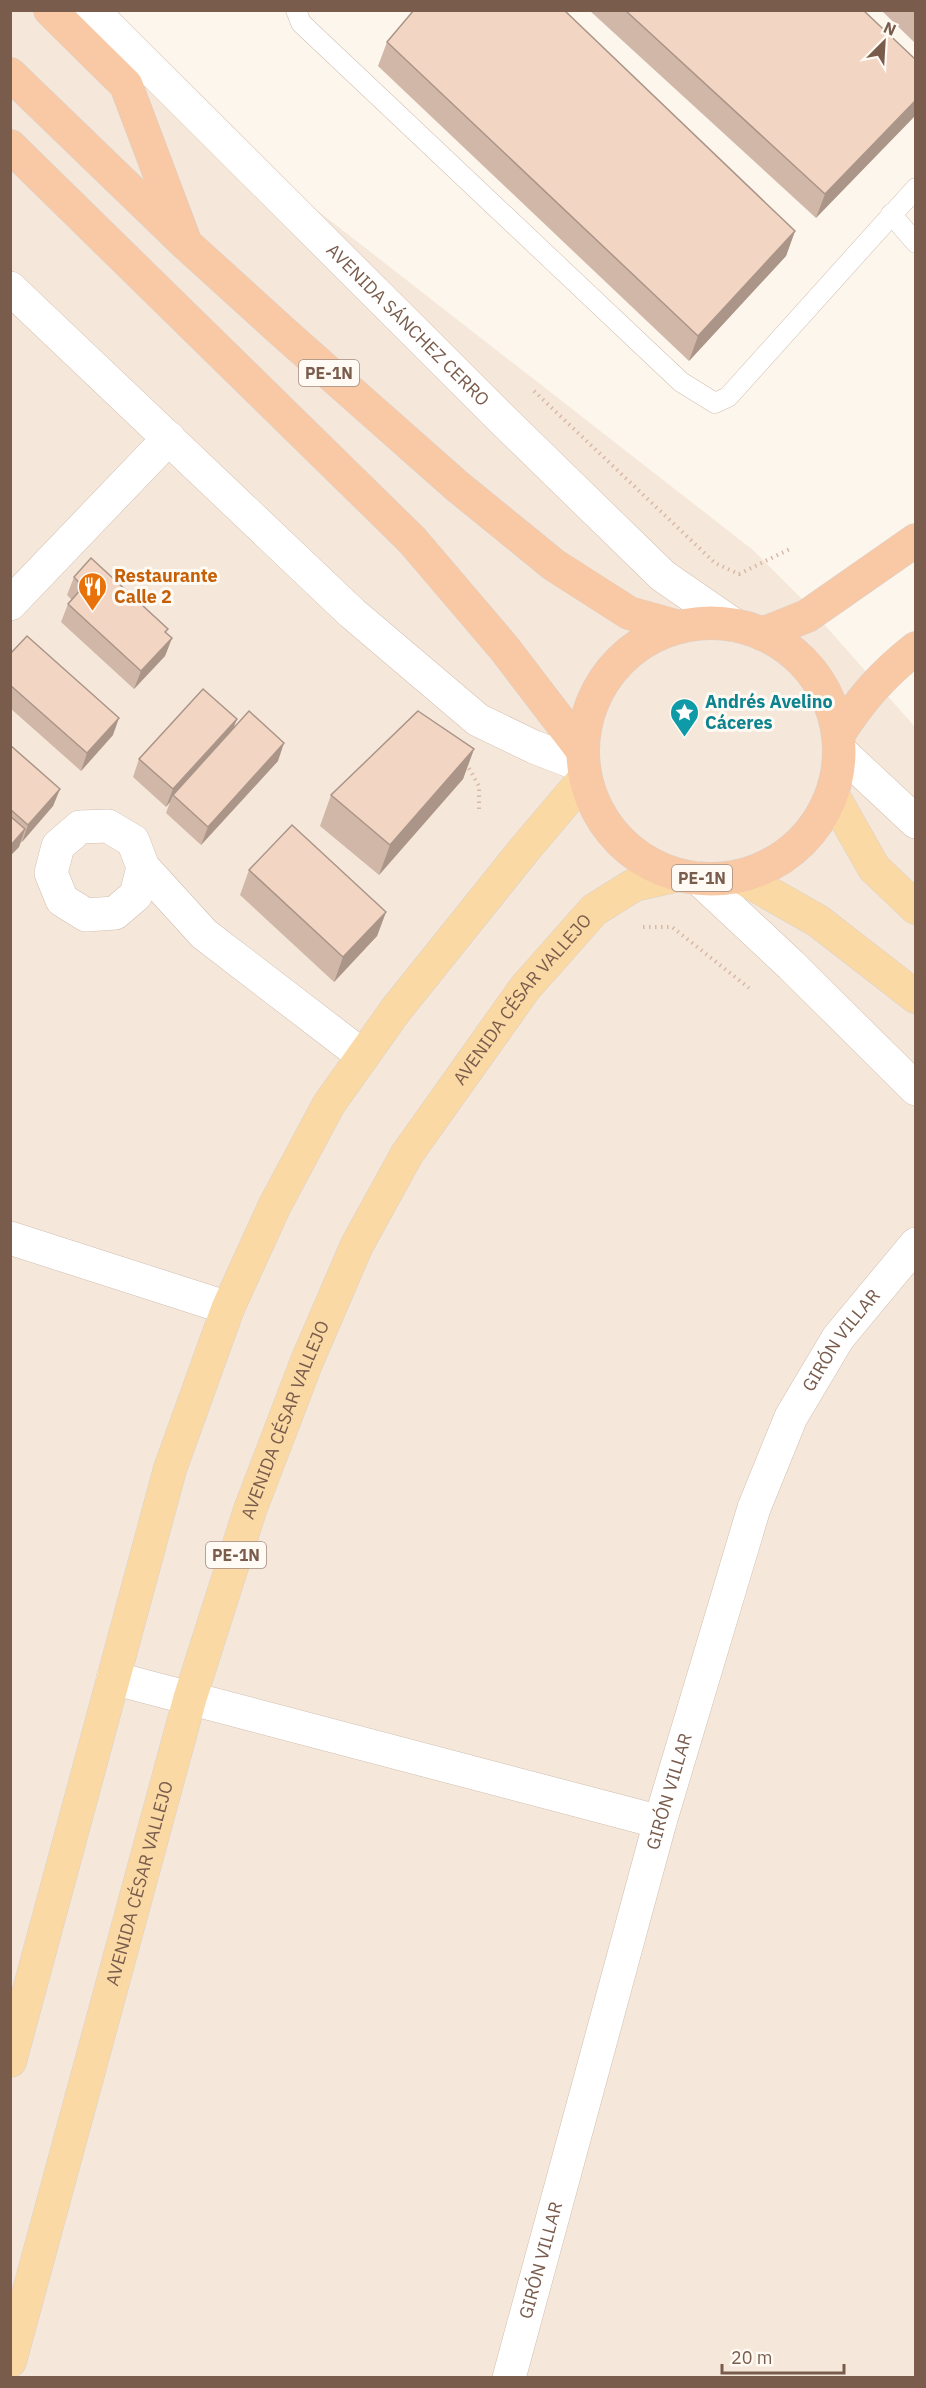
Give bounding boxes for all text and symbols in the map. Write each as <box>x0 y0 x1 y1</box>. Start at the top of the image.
north arrow <box>854 12 914 72</box>
text: N <box>881 17 899 40</box>
street label: AVENIDA SÁNCHEZ CERRO <box>322 238 494 411</box>
road number: PE-1N <box>299 360 359 386</box>
place label: Restaurante Calle 2 <box>114 564 218 608</box>
restaurant icon: Restaurante Calle 2 <box>77 570 109 612</box>
place label: Andrés Avelino Cáceres <box>705 690 833 734</box>
place icon: Andrés Avelino Cáceres <box>668 696 700 738</box>
road number: PE-1N <box>672 865 732 891</box>
street label: AVENIDA CÉSAR VALLEJO <box>448 909 596 1089</box>
street label: GIRÓN VILLAR <box>797 1284 885 1395</box>
street label: AVENIDA CÉSAR VALLEJO <box>236 1317 334 1522</box>
road number: PE-1N <box>206 1542 266 1568</box>
street label: GIRÓN VILLAR <box>641 1730 697 1852</box>
street label: AVENIDA CÉSAR VALLEJO <box>100 1778 178 1988</box>
street label: GIRÓN VILLAR <box>514 2199 567 2321</box>
scale bar <box>722 2337 844 2375</box>
text: 20 m <box>731 2346 773 2369</box>

